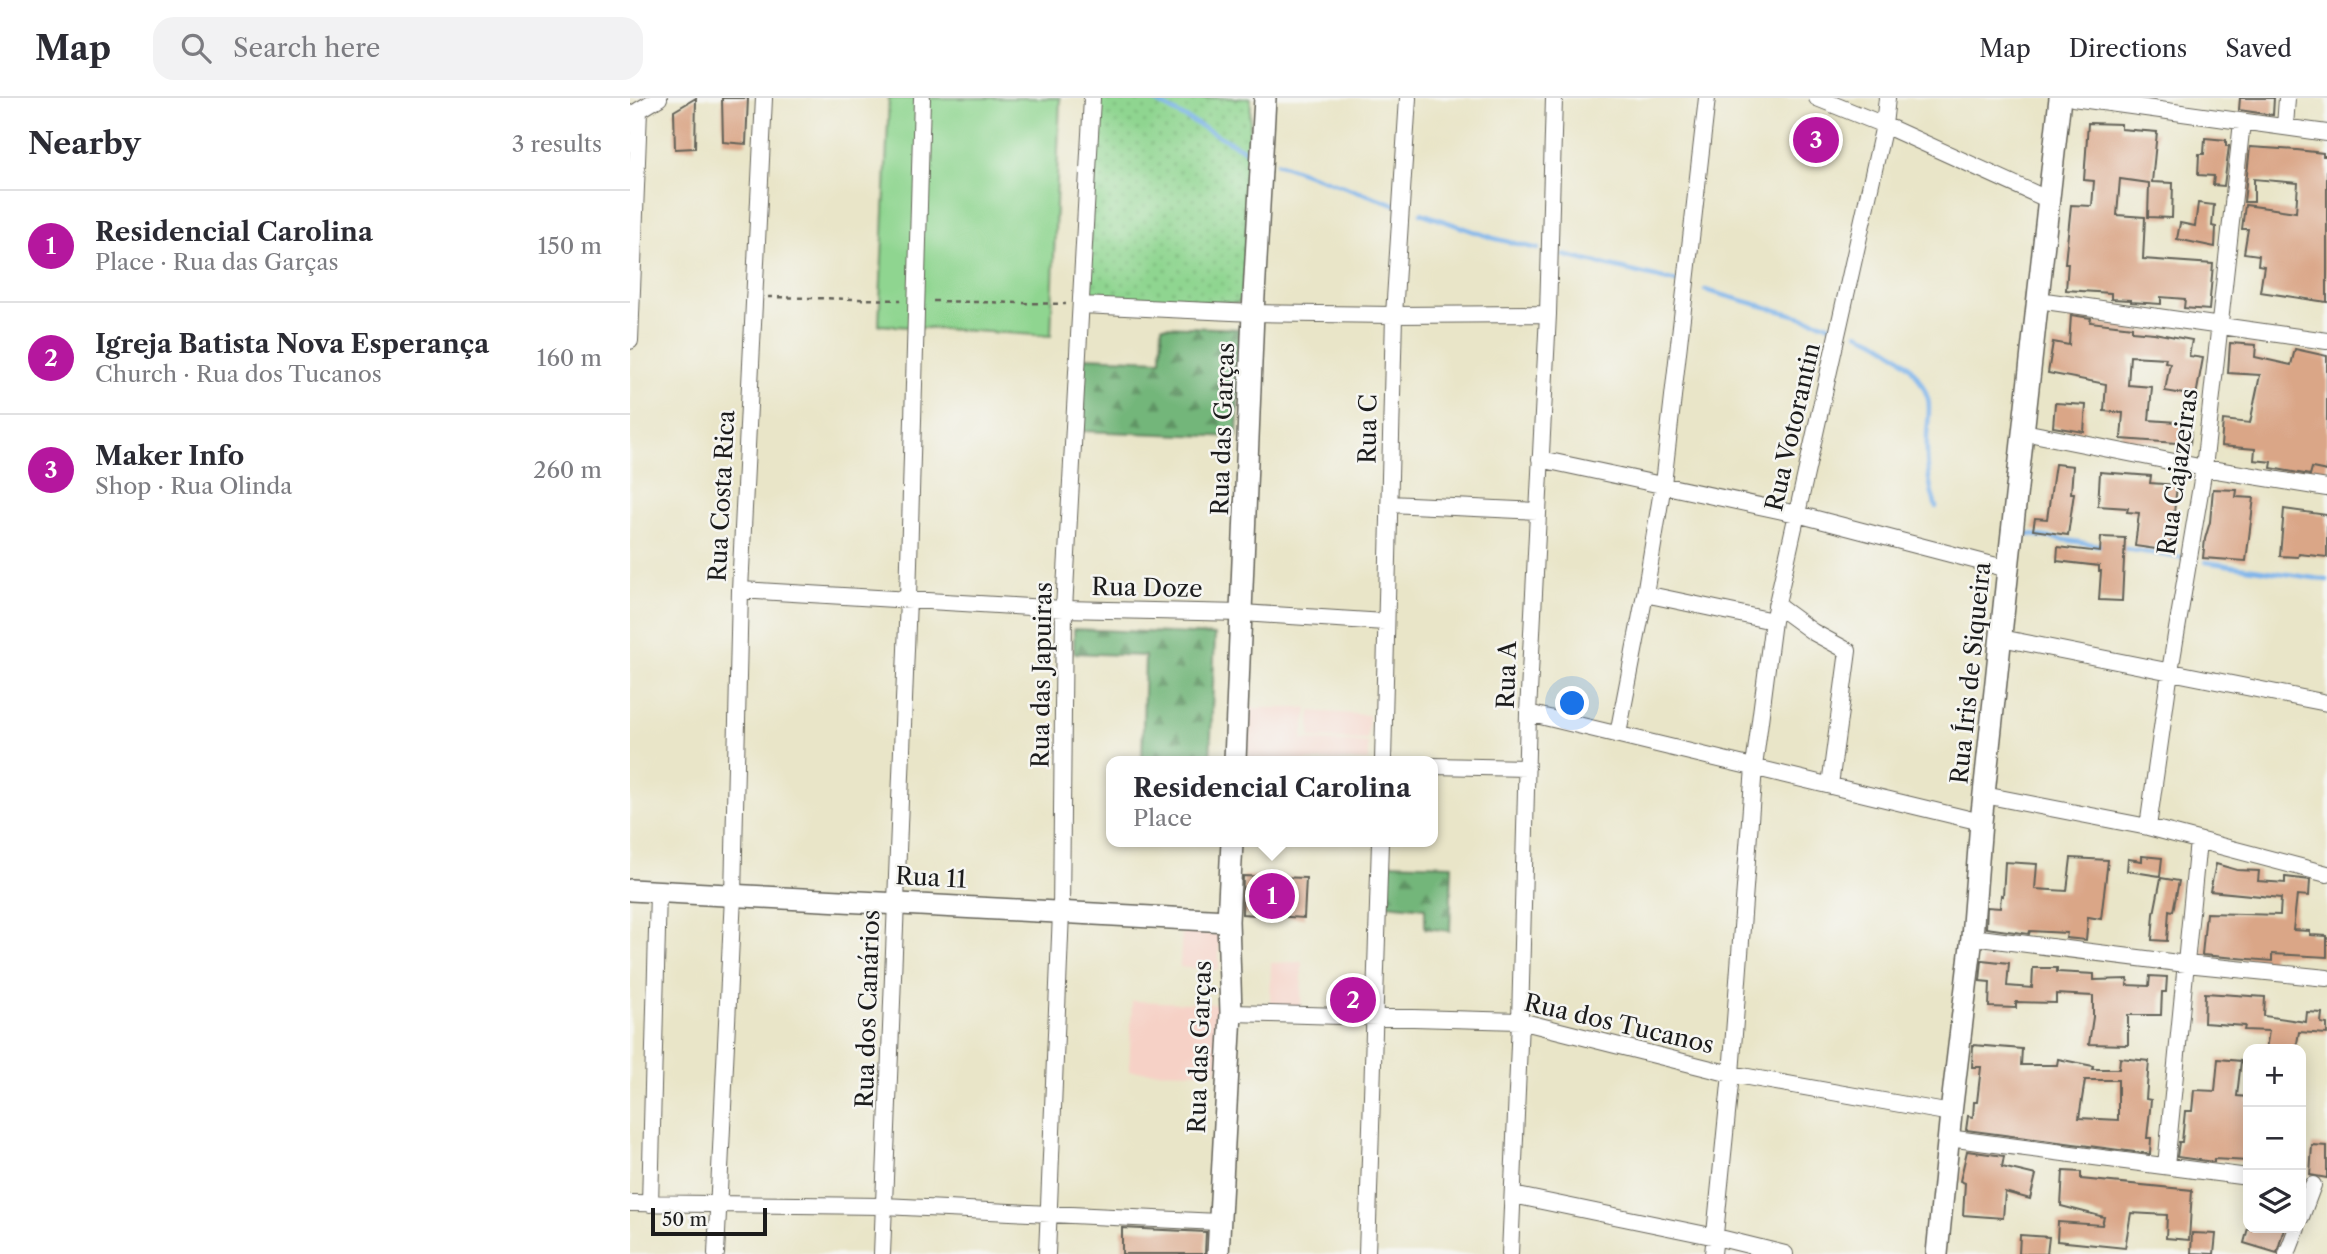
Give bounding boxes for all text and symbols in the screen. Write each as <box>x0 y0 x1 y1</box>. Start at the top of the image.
search box <box>153 17 643 80</box>
text: Map <box>35 28 111 69</box>
icon: search <box>177 29 215 67</box>
text: Search here <box>233 32 380 64</box>
text: Map <box>1979 34 2031 63</box>
text: Directions <box>2069 34 2187 63</box>
text: Saved <box>2225 34 2292 63</box>
pin: 3 <box>1793 114 1839 166</box>
text: Nearby <box>28 125 141 162</box>
text: 3 results <box>512 130 602 158</box>
text: Residencial Carolina <box>95 216 373 248</box>
text: 1 <box>46 232 56 260</box>
text: 150 m <box>538 232 602 260</box>
text: Place · Rua das Garças <box>95 248 339 276</box>
text: Igreja Batista Nova Esperança <box>95 328 489 360</box>
street label: Rua Votorantin <box>1759 340 1826 514</box>
street label: Rua das Garças <box>1205 342 1240 516</box>
text: 2 <box>44 344 58 372</box>
text: 160 m <box>537 344 602 372</box>
text: Church · Rua dos Tucanos <box>95 360 382 388</box>
street label: Rua Cajazeiras <box>2151 387 2204 557</box>
street label: Rua C <box>1352 394 1383 464</box>
street label: Rua Costa Rica <box>703 409 740 583</box>
text: Maker Info <box>95 440 244 472</box>
text: 3 <box>45 456 58 484</box>
text: 260 m <box>533 456 602 484</box>
text: Shop · Rua Olinda <box>95 472 292 500</box>
street label: Rua Íris de Siqueira <box>1943 560 1997 785</box>
street label: Rua Doze <box>1091 572 1203 603</box>
street label: Rua das Japuiras <box>1025 582 1058 768</box>
street label: Rua A <box>1491 639 1522 709</box>
your location <box>1555 686 1589 720</box>
popup <box>1106 756 1438 847</box>
text: Residencial Carolina <box>1133 772 1411 804</box>
text: Place <box>1133 804 1192 832</box>
street label: Rua 11 <box>895 861 967 894</box>
pin: 1 <box>1249 870 1295 922</box>
street label: Rua dos Canários <box>850 909 885 1109</box>
street label: Rua das Garças <box>1182 960 1217 1134</box>
pin: 2 <box>1330 974 1376 1026</box>
street label: Rua dos Tucanos <box>1521 988 1717 1059</box>
map controls <box>2243 1044 2306 1233</box>
button: + <box>2243 1044 2306 1107</box>
button: − <box>2243 1107 2306 1170</box>
button: layers <box>2243 1170 2306 1233</box>
scale bar <box>651 1205 766 1237</box>
text: 50 m <box>662 1208 707 1231</box>

